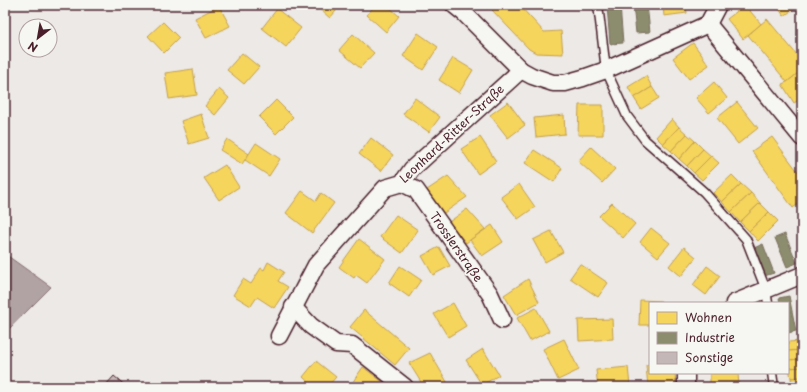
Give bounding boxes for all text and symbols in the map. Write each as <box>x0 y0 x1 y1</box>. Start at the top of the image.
north arrow <box>18 18 58 58</box>
text: N <box>24 37 41 57</box>
street label: Leonhard-Ritter-Straße <box>395 80 508 187</box>
street label: Trosslerstraße <box>426 208 488 285</box>
legend <box>649 302 789 374</box>
text: Wohnen <box>685 308 732 326</box>
text: Industrie <box>685 328 735 346</box>
text: Sonstige <box>685 348 733 366</box>

